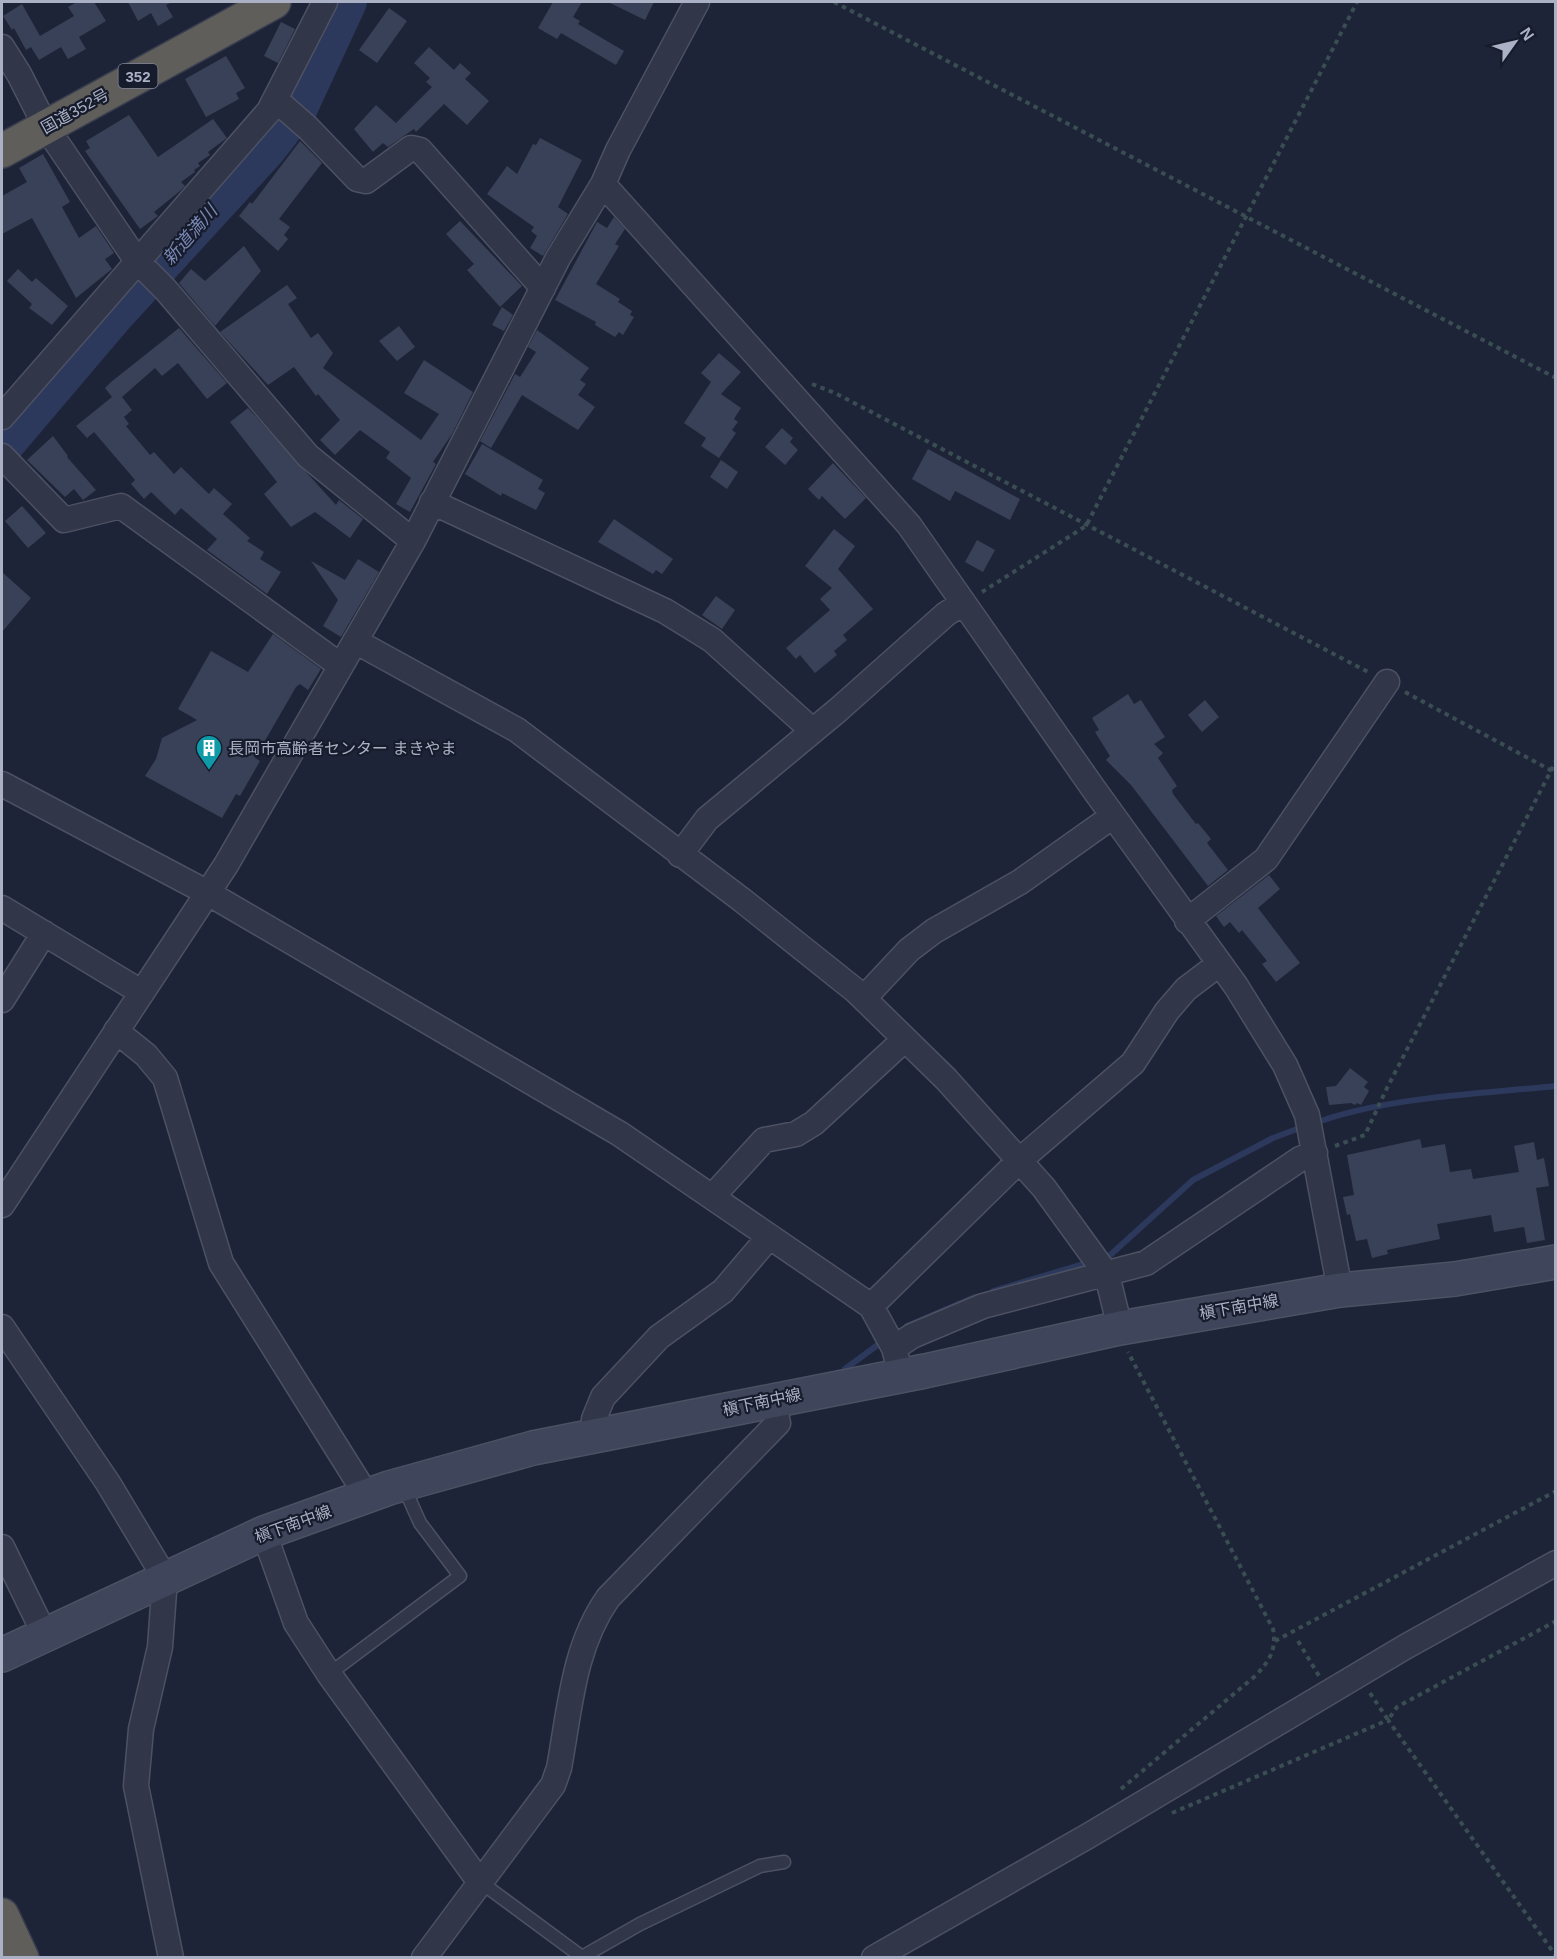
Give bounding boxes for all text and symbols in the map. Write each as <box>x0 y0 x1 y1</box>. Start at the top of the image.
north arrow <box>1485 12 1545 72</box>
text: N <box>1517 24 1537 43</box>
road number: 352 <box>118 64 158 88</box>
street label: 国道352号 <box>38 85 112 137</box>
water label: 新道満川 <box>159 200 222 269</box>
building icon: 長岡市高齢者センター まきやま <box>194 733 224 771</box>
place label: 長岡市高齢者センター まきやま <box>228 740 456 757</box>
street label: 槇下南中線 <box>1198 1292 1280 1322</box>
street label: 槇下南中線 <box>721 1385 803 1419</box>
street label: 槇下南中線 <box>252 1502 334 1546</box>

